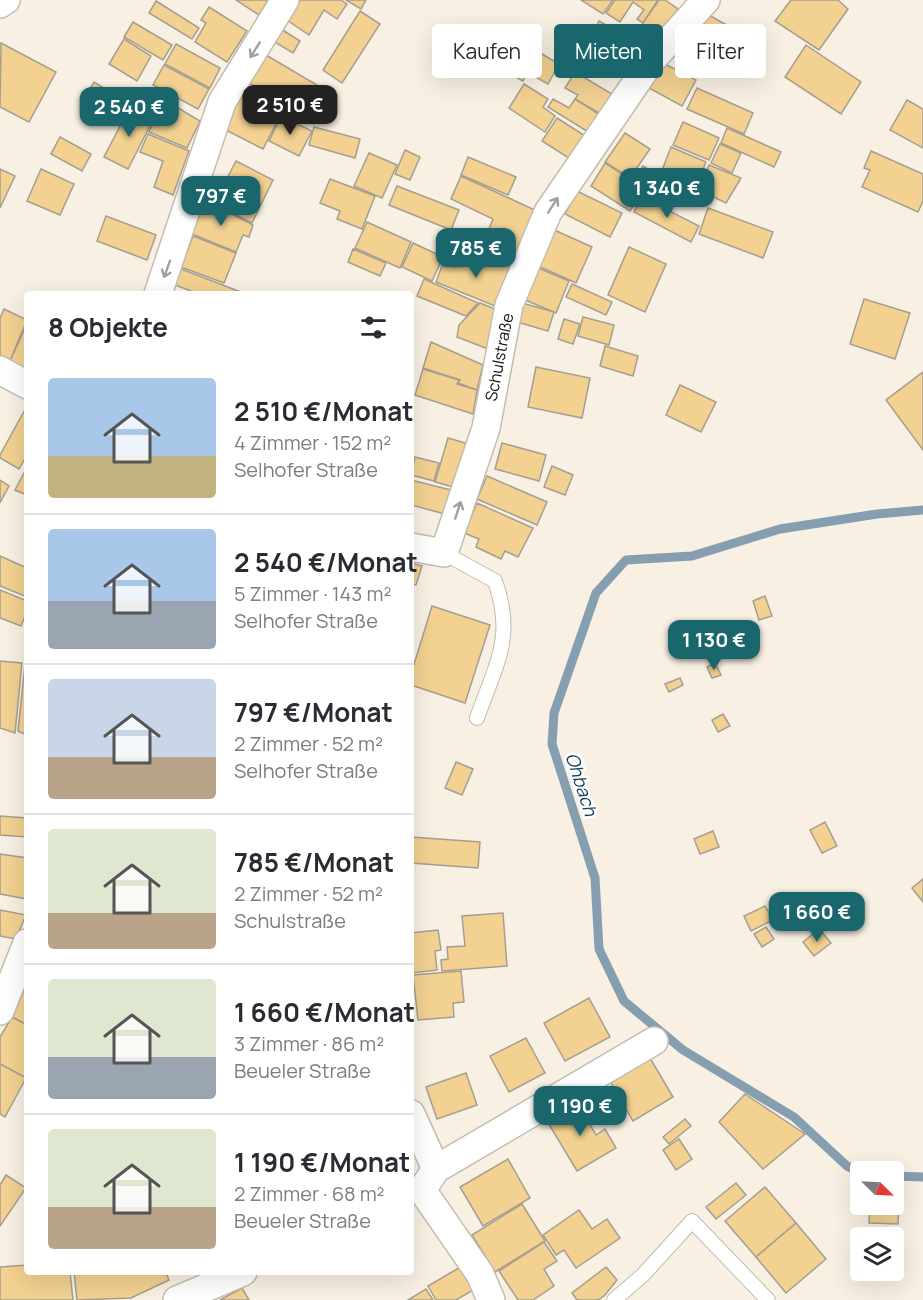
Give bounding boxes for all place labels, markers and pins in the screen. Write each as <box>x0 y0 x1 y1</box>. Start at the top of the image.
pin: 2 510 € <box>235 85 345 136</box>
pin: 2 540 € <box>74 87 184 138</box>
pin: 1 340 € <box>612 168 722 219</box>
pin: 797 € <box>179 176 263 227</box>
pin: 785 € <box>434 228 518 279</box>
pin: 1 130 € <box>659 620 769 671</box>
pin: 1 660 € <box>762 892 872 943</box>
pin: 1 190 € <box>525 1086 635 1137</box>

